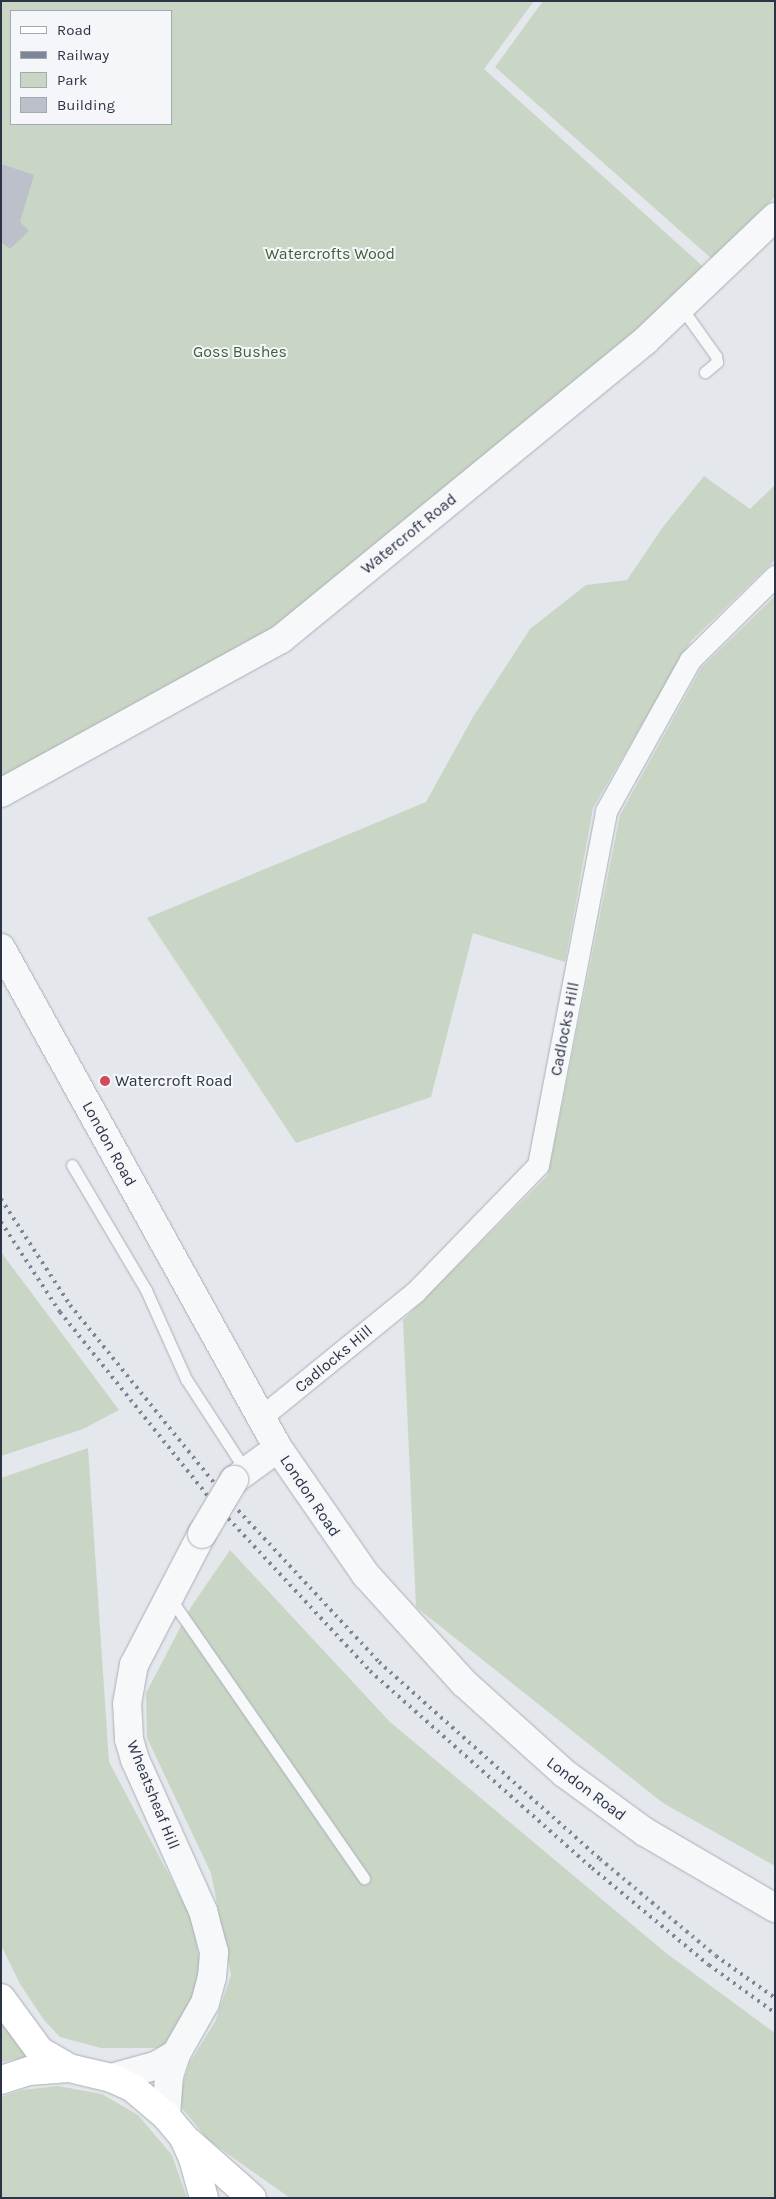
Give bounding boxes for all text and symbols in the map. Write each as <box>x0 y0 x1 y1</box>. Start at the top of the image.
legend <box>10 10 172 125</box>
text: Road <box>57 21 92 39</box>
text: Railway <box>57 46 109 64</box>
text: Park <box>57 71 87 89</box>
text: Building <box>57 96 115 114</box>
park label: Watercrofts Wood <box>265 244 395 264</box>
park label: Goss Bushes <box>193 342 287 362</box>
street label: Watercroft Road <box>357 490 461 578</box>
street label: Cadlocks Hill <box>546 980 584 1078</box>
place label: Watercroft Road <box>115 1071 233 1091</box>
marker: Watercroft Road <box>99 1075 111 1087</box>
street label: London Road <box>78 1098 140 1190</box>
street label: Cadlocks Hill <box>291 1321 377 1397</box>
street label: London Road <box>276 1452 344 1540</box>
street label: Wheatsheaf Hill <box>122 1738 184 1852</box>
street label: London Road <box>543 1753 629 1825</box>

